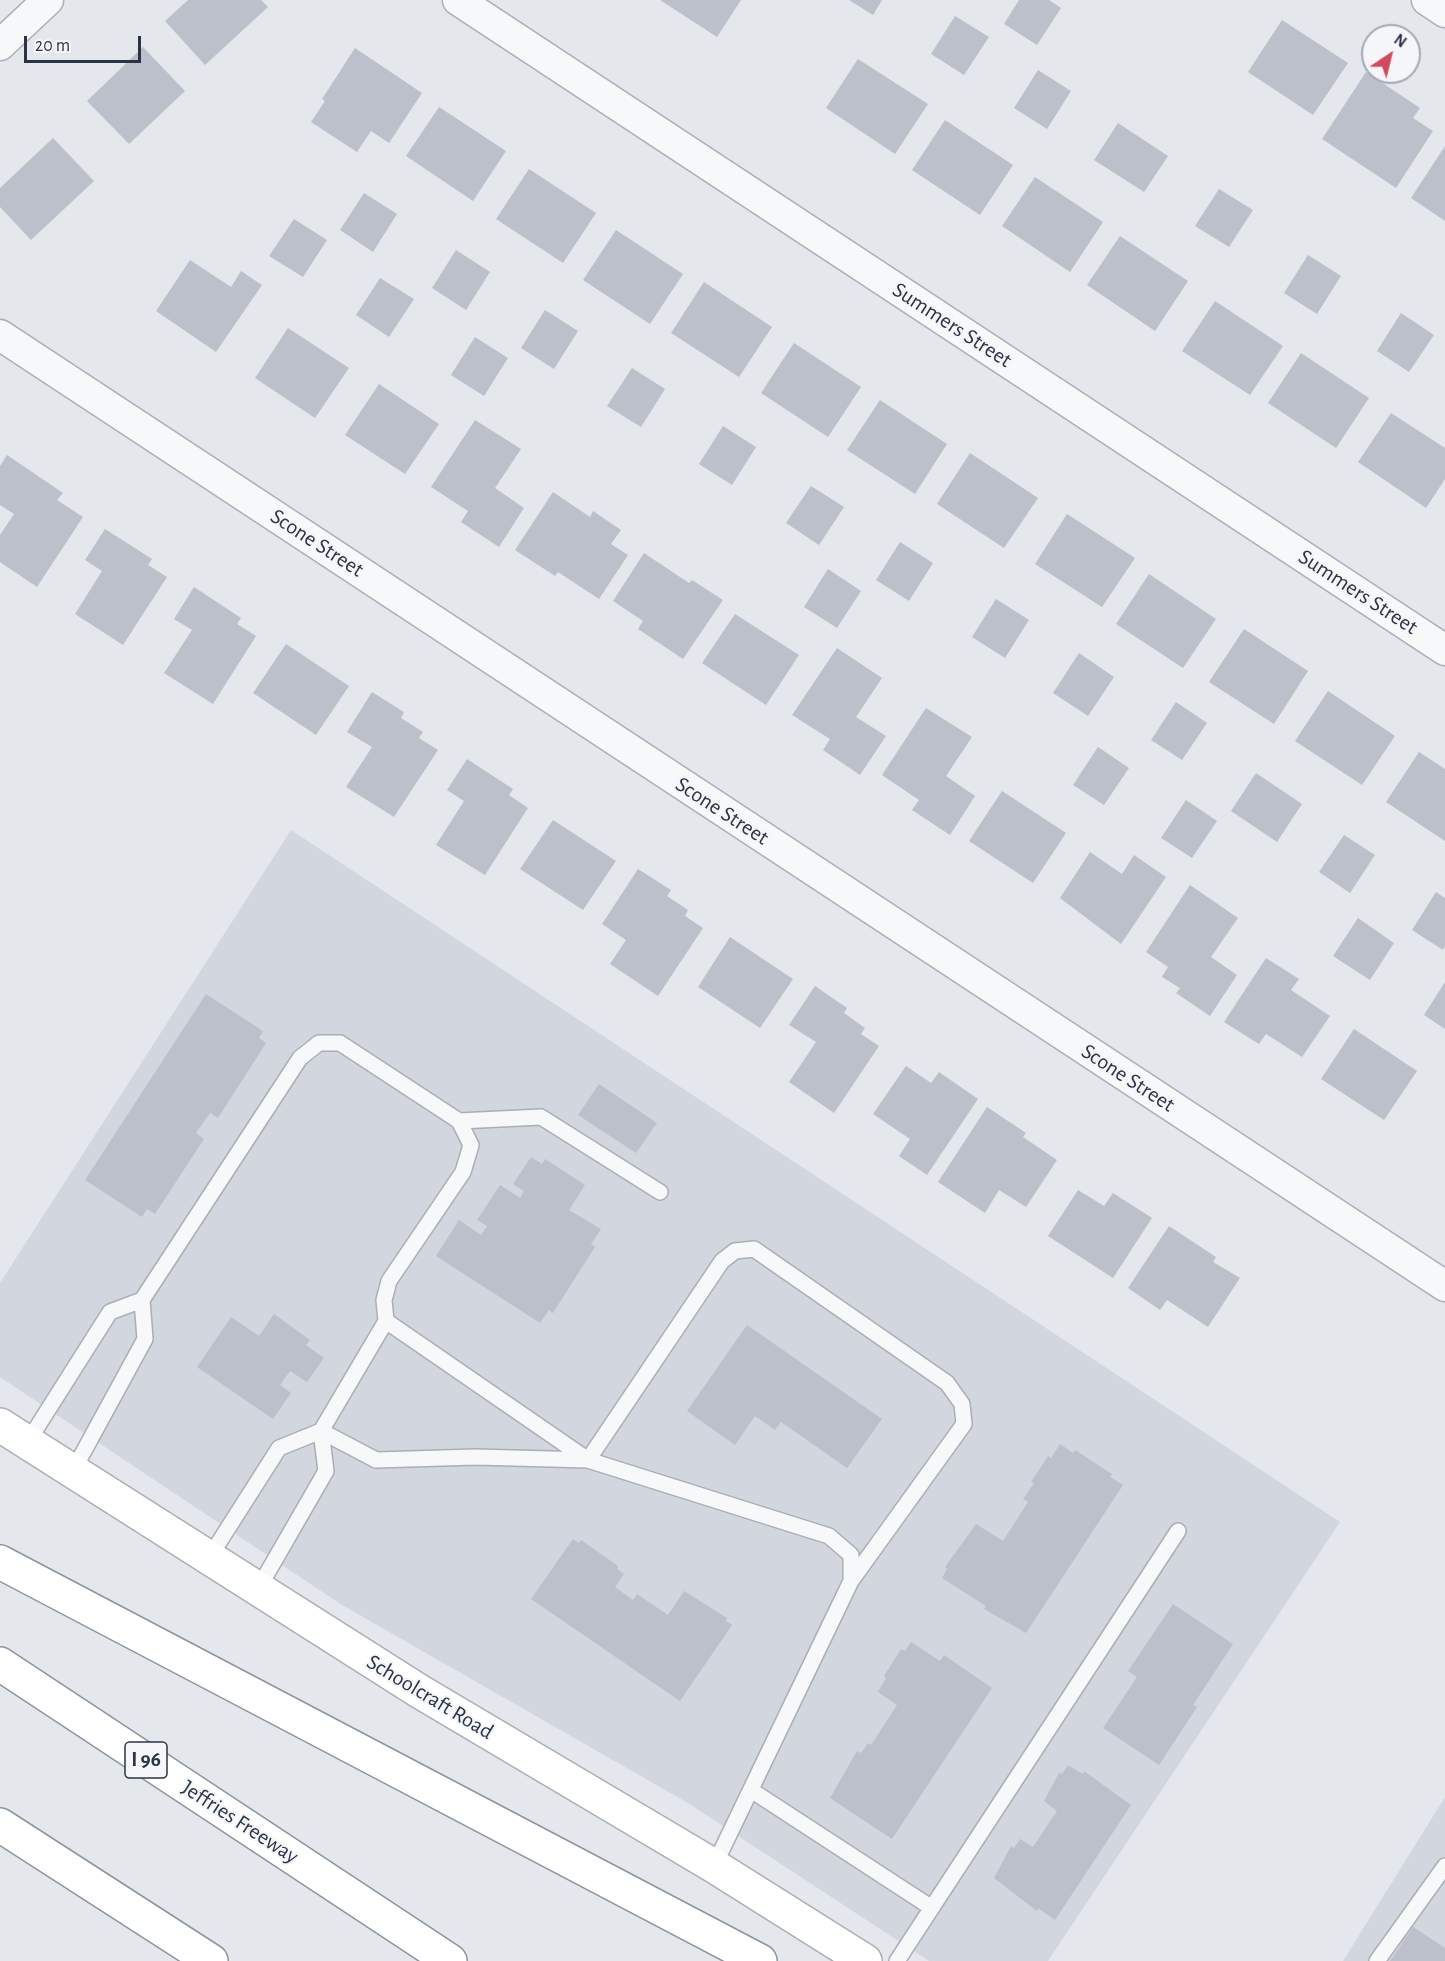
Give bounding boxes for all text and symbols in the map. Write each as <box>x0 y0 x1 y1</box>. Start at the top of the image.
scale bar <box>27 24 144 62</box>
north arrow <box>1361 24 1421 84</box>
text: N <box>1391 31 1409 51</box>
text: 20 m <box>35 37 70 55</box>
street label: Summers Street <box>887 277 1017 373</box>
street label: Scone Street <box>265 503 369 583</box>
street label: Summers Street <box>1293 544 1423 640</box>
street label: Scone Street <box>670 771 774 851</box>
street label: Scone Street <box>1076 1038 1180 1118</box>
street label: Schoolcraft Road <box>362 1649 498 1745</box>
road number: I 96 <box>125 1742 167 1778</box>
street label: Jeffries Freeway <box>177 1774 303 1870</box>

